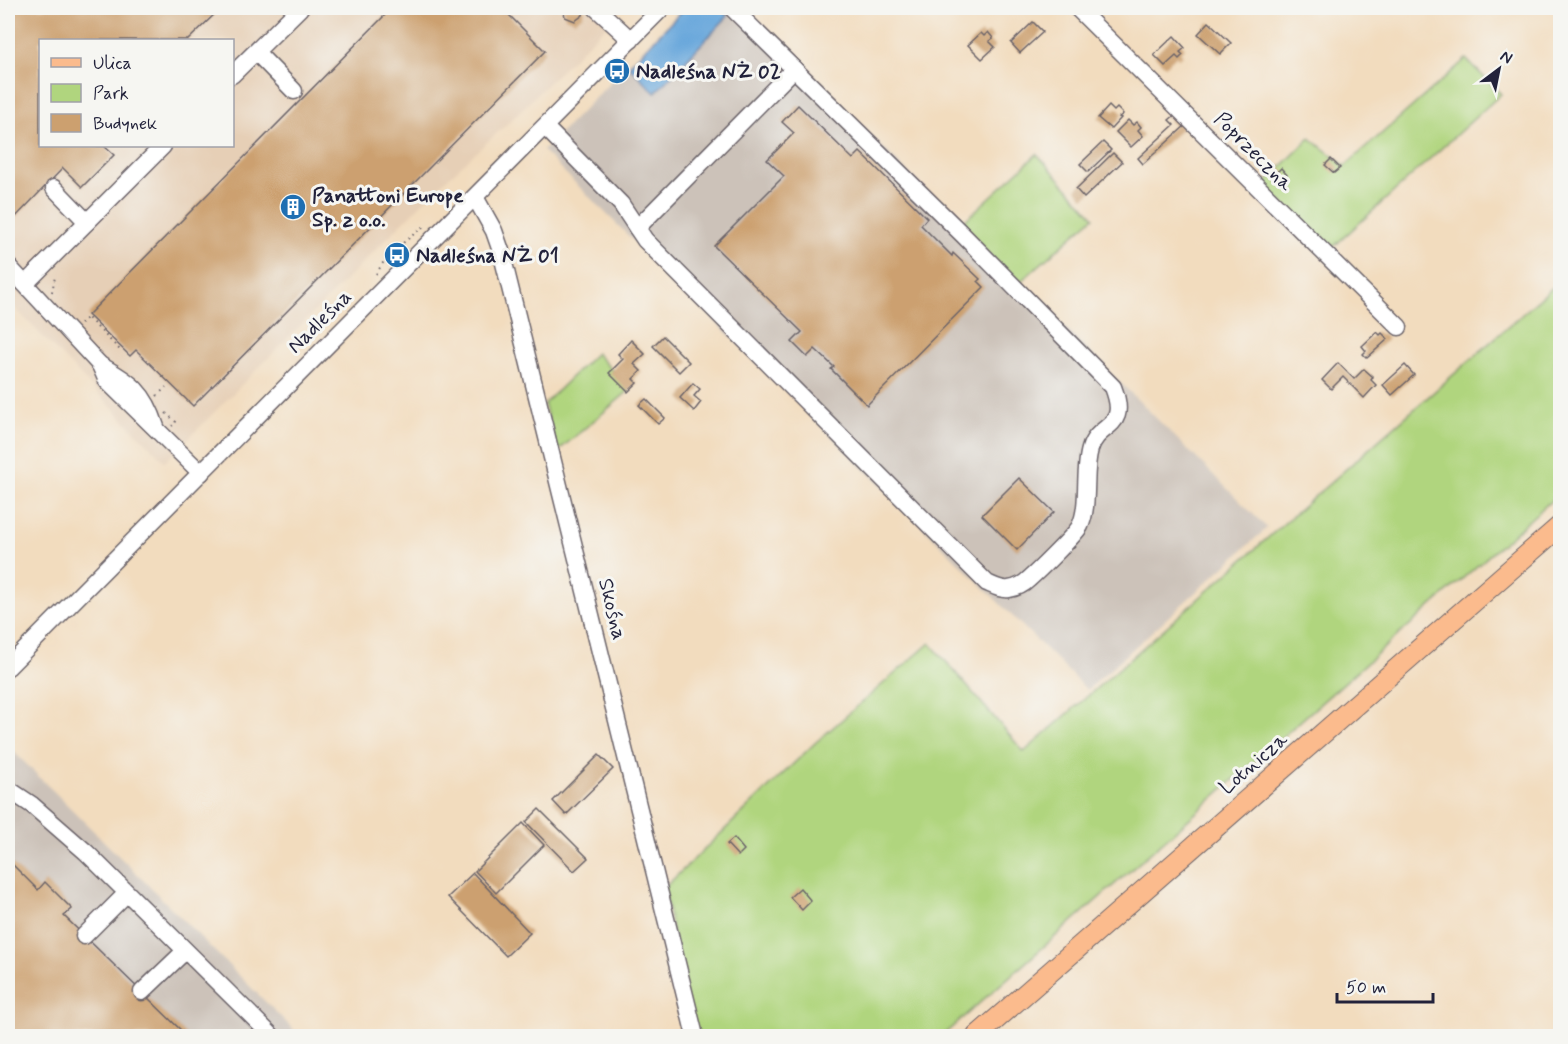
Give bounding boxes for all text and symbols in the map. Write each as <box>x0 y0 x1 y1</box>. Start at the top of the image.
legend <box>39 39 234 147</box>
north arrow <box>1469 39 1529 99</box>
text: N <box>1496 46 1516 69</box>
text: Ulica <box>93 52 132 76</box>
bus stop icon: Nadleśna NŻ 02 <box>602 56 632 86</box>
place label: Nadleśna NŻ 02 <box>636 58 781 86</box>
text: Park <box>93 82 129 106</box>
street label: Poprzeczna <box>1208 106 1299 198</box>
text: Budynek <box>93 112 157 136</box>
place label: Panattoni Europe Sp. z o.o. <box>312 182 464 234</box>
building icon: Panattoni Europe Sp. z o.o. <box>278 192 308 222</box>
bus stop icon: Nadleśna NŻ 01 <box>382 240 412 270</box>
place label: Nadleśna NŻ 01 <box>416 242 559 270</box>
street label: Nadleśna <box>281 283 358 360</box>
street label: Skośna <box>591 576 633 643</box>
street label: Lotnicza <box>1213 726 1294 801</box>
scale bar <box>1337 966 1433 1004</box>
text: 50 m <box>1346 976 1386 1000</box>

